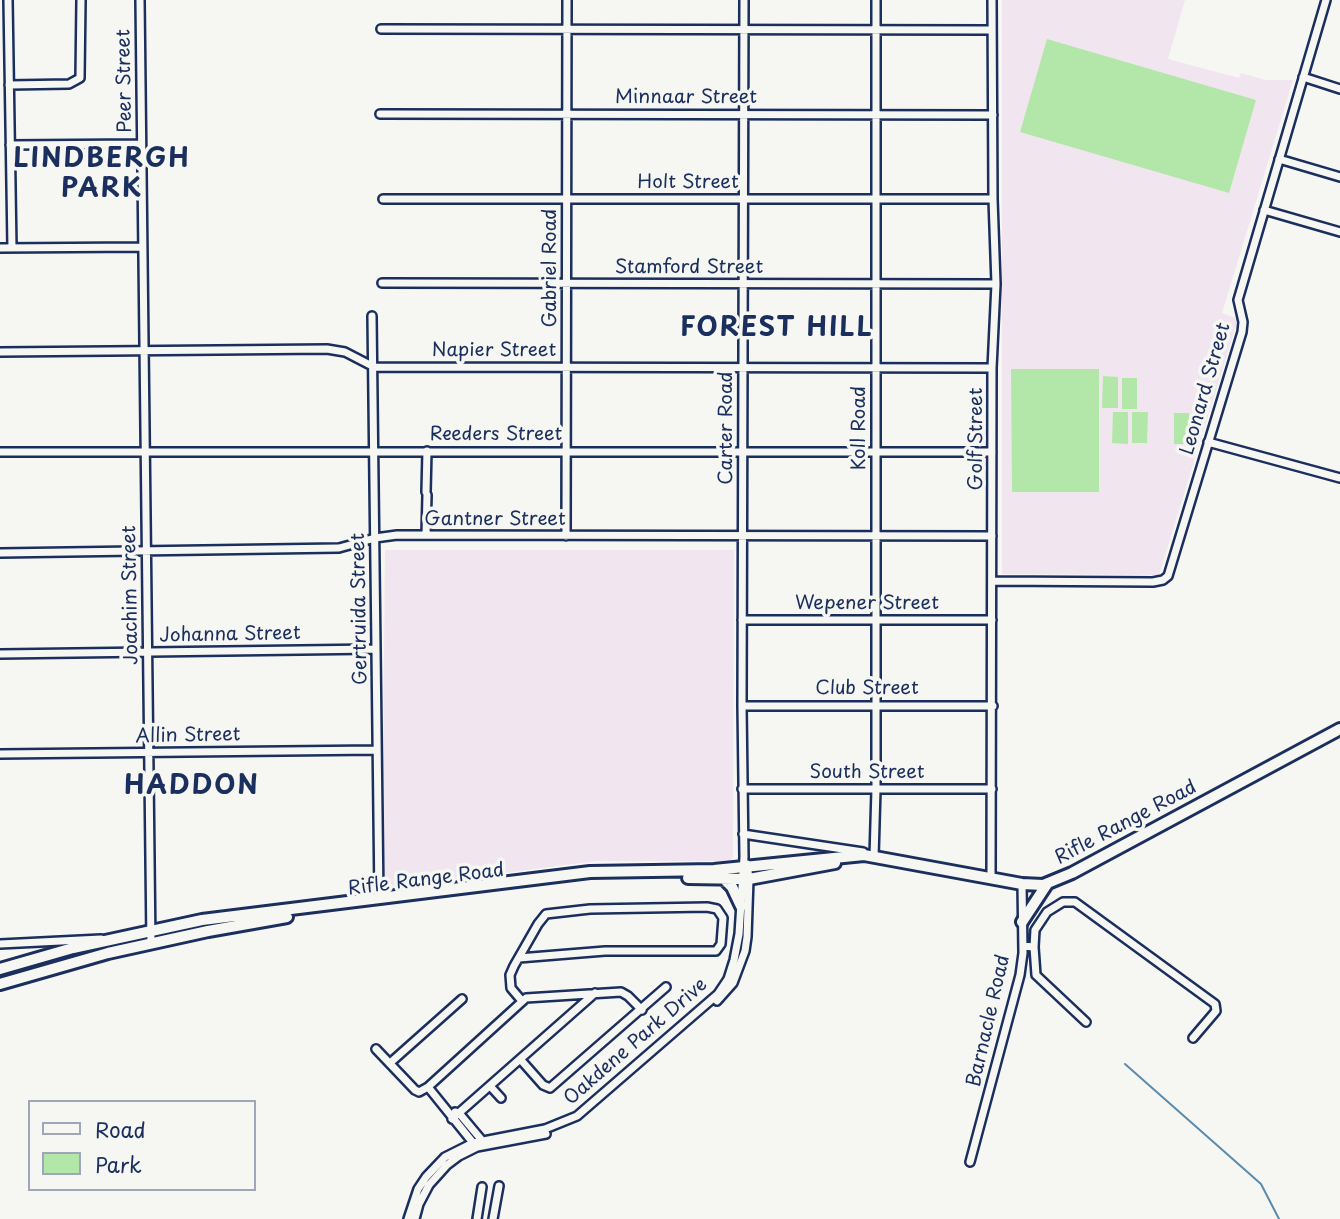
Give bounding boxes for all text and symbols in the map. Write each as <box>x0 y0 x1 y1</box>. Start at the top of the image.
street label: Peer Street <box>113 29 137 133</box>
street label: Minnaar Street <box>615 87 757 109</box>
district label: LINDBERGH PARK <box>15 144 189 206</box>
street label: Holt Street <box>637 172 739 194</box>
street label: Gabriel Road <box>540 209 562 327</box>
street label: Stamford Street <box>615 257 763 279</box>
district label: FOREST HILL <box>682 313 872 345</box>
street label: Leonard Street <box>1176 320 1236 458</box>
street label: Napier Street <box>432 340 556 362</box>
street label: Carter Road <box>716 371 738 485</box>
street label: Koll Road <box>849 386 871 470</box>
street label: Golf Street <box>966 388 988 490</box>
street label: Reeders Street <box>430 424 562 446</box>
street label: Gantner Street <box>424 509 566 531</box>
street label: Joachim Street <box>118 525 144 665</box>
street label: Gertruida Street <box>347 533 373 685</box>
street label: Wepener Street <box>795 593 939 615</box>
street label: Johanna Street <box>159 622 301 648</box>
street label: Club Street <box>815 678 919 700</box>
street label: Allin Street <box>135 724 241 748</box>
street label: South Street <box>809 762 925 784</box>
district label: HADDON <box>125 771 259 803</box>
street label: Rifle Range Road <box>1051 776 1201 870</box>
street label: Rifle Range Road <box>347 859 505 901</box>
street label: Barnacle Road <box>963 953 1015 1089</box>
street label: Oakdene Park Drive <box>560 974 712 1110</box>
legend <box>28 1100 256 1191</box>
text: Road <box>95 1113 146 1145</box>
text: Park <box>95 1148 142 1180</box>

